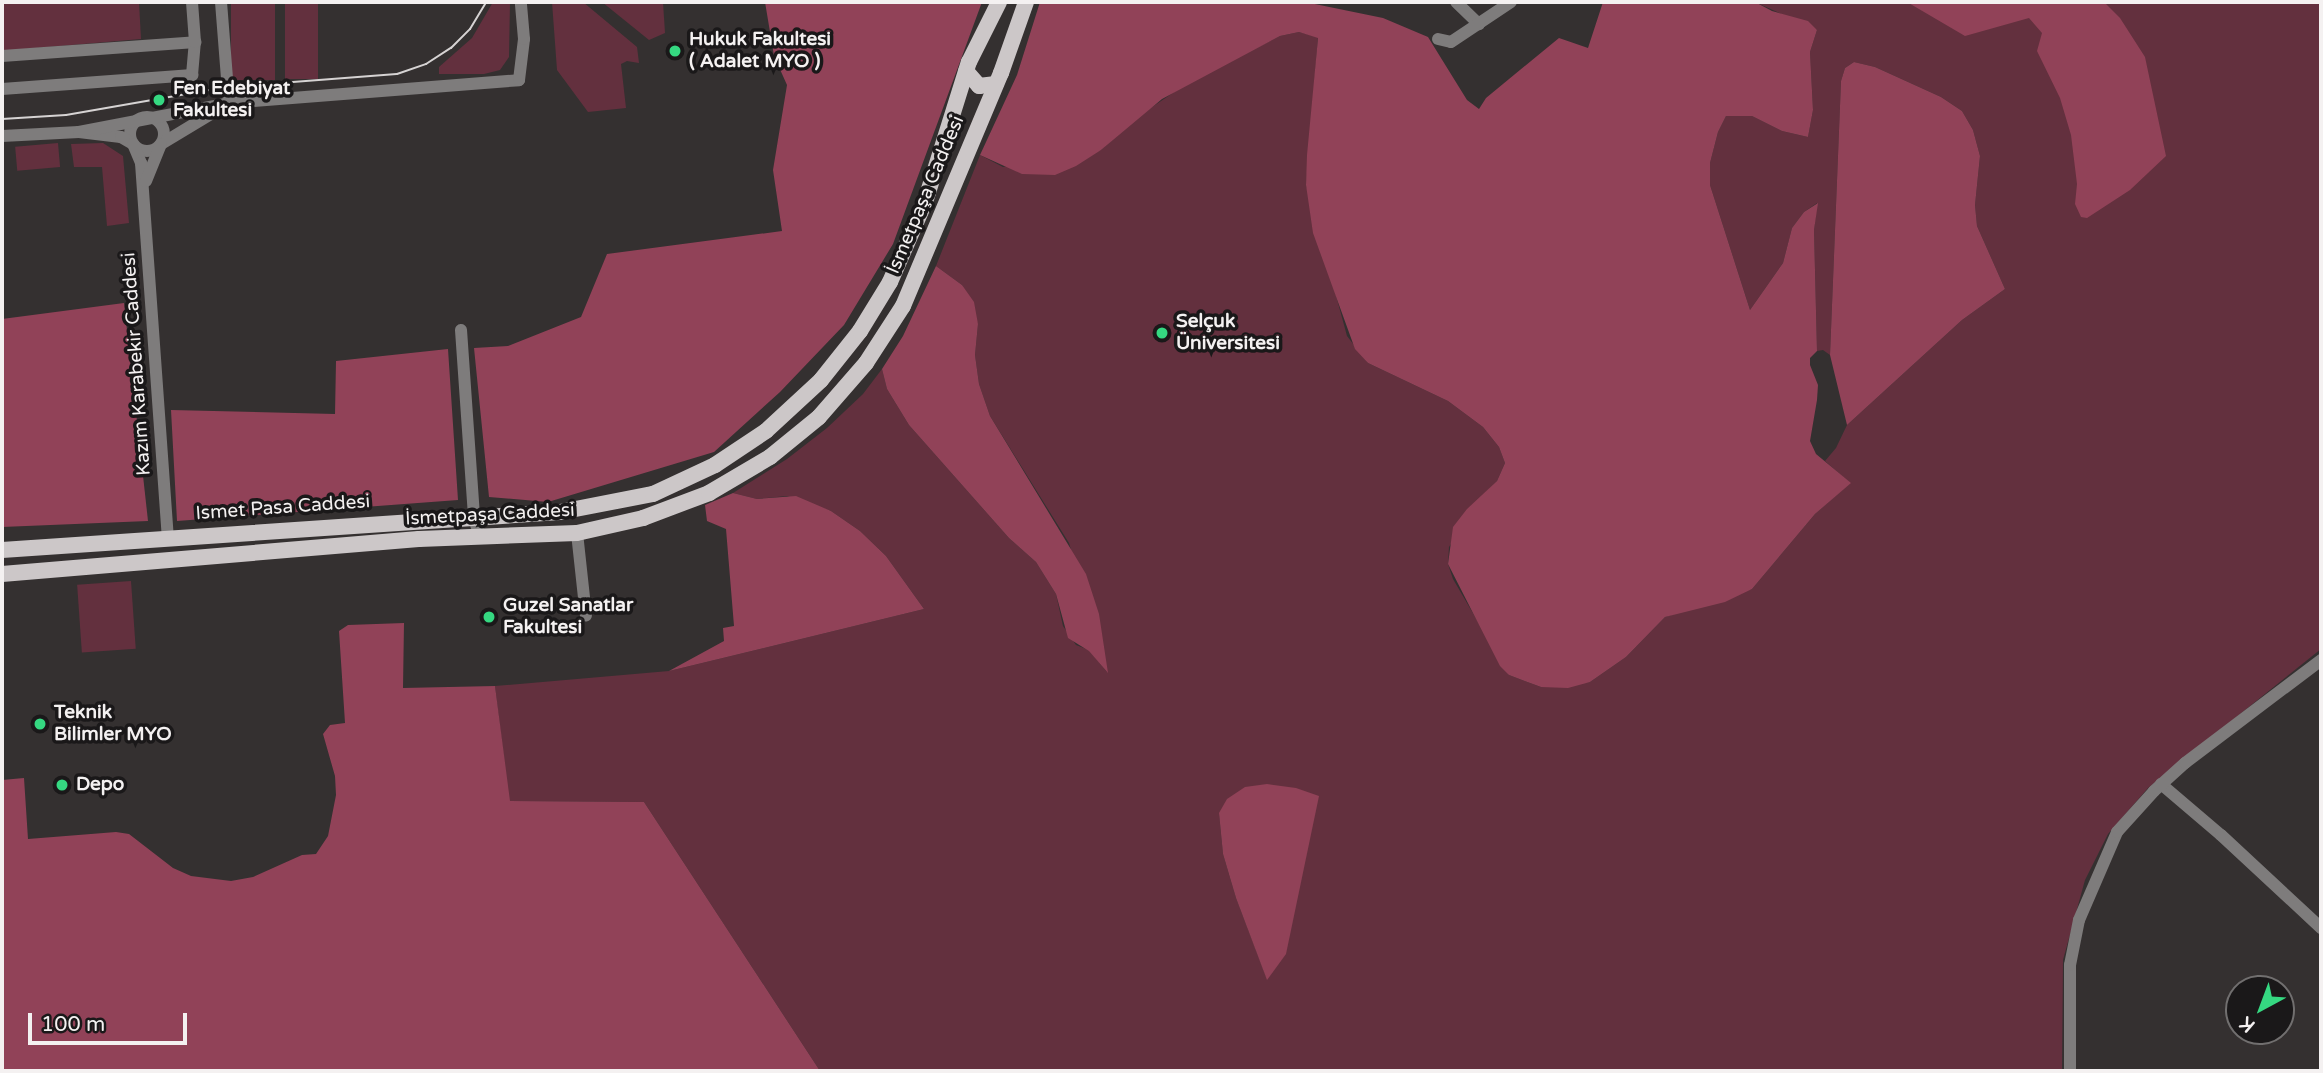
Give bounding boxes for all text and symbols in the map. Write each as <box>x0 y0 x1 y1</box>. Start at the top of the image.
place label: Hukuk Fakultesi ( Adalet MYO ) <box>689 29 831 73</box>
marker: Hukuk Fakultesi ( Adalet MYO ) <box>667 43 683 59</box>
place label: Fen Edebiyat Fakultesi <box>173 78 290 122</box>
marker: Fen Edebiyat Fakultesi <box>151 92 167 108</box>
street label: İsmetpaşa Caddesi <box>882 112 970 278</box>
street label: Kazım Karabekir Caddesi <box>118 252 156 476</box>
place label: Selçuk Üniversitesi <box>1176 311 1280 355</box>
marker: Selçuk Üniversitesi <box>1154 325 1170 341</box>
street label: Ismet Pasa Caddesi <box>195 491 371 525</box>
street label: İsmetpaşa Caddesi <box>405 499 575 531</box>
place label: Guzel Sanatlar Fakultesi <box>503 595 633 639</box>
marker: Guzel Sanatlar Fakultesi <box>481 609 497 625</box>
place label: Teknik Bilimler MYO <box>54 702 172 746</box>
marker: Teknik Bilimler MYO <box>32 716 48 732</box>
place label: Depo <box>76 774 124 796</box>
marker: Depo <box>54 777 70 793</box>
north arrow <box>2225 975 2295 1045</box>
scale bar <box>32 1000 191 1044</box>
text: 100 m <box>41 1012 105 1037</box>
text: K <box>2236 1012 2260 1037</box>

